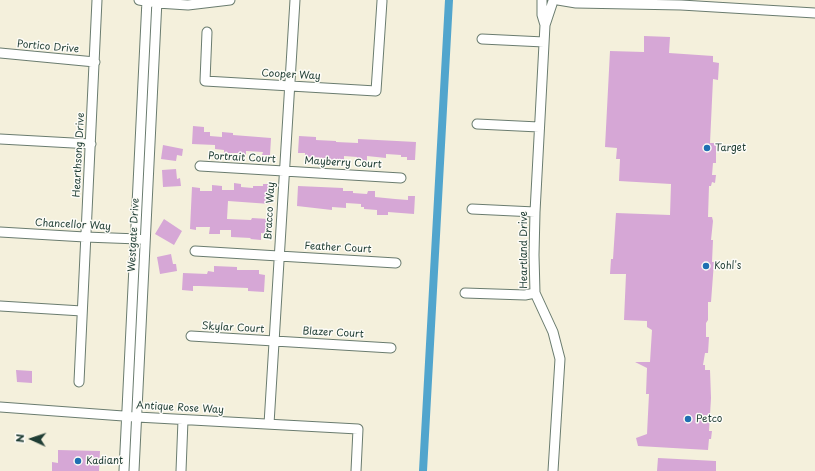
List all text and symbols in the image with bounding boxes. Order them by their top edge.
street label: Portico Drive [16,38,80,56]
street label: Cooper Way [261,67,321,83]
street label: Hearthsong Drive [71,112,87,198]
place label: Target [715,142,746,154]
marker: Target [702,143,712,153]
street label: Portrait Court [208,150,276,166]
street label: Mayberry Court [304,155,382,171]
street label: Bracco Way [262,182,278,240]
street label: Westgate Drive [126,198,142,272]
street label: Heartland Drive [518,211,530,289]
street label: Chancellor Way [35,217,111,233]
street label: Feather Court [304,240,372,256]
place label: Kohl's [714,260,741,272]
marker: Kohl's [701,261,711,271]
street label: Skylar Court [201,320,265,336]
street label: Blazer Court [302,325,364,341]
street label: Antique Rose Way [136,400,224,416]
place label: Petco [696,413,722,425]
marker: Petco [683,414,693,424]
north arrow [12,419,52,459]
text: N [11,434,28,443]
place label: Kadiant [86,455,123,467]
marker: Kadiant [73,456,83,466]

